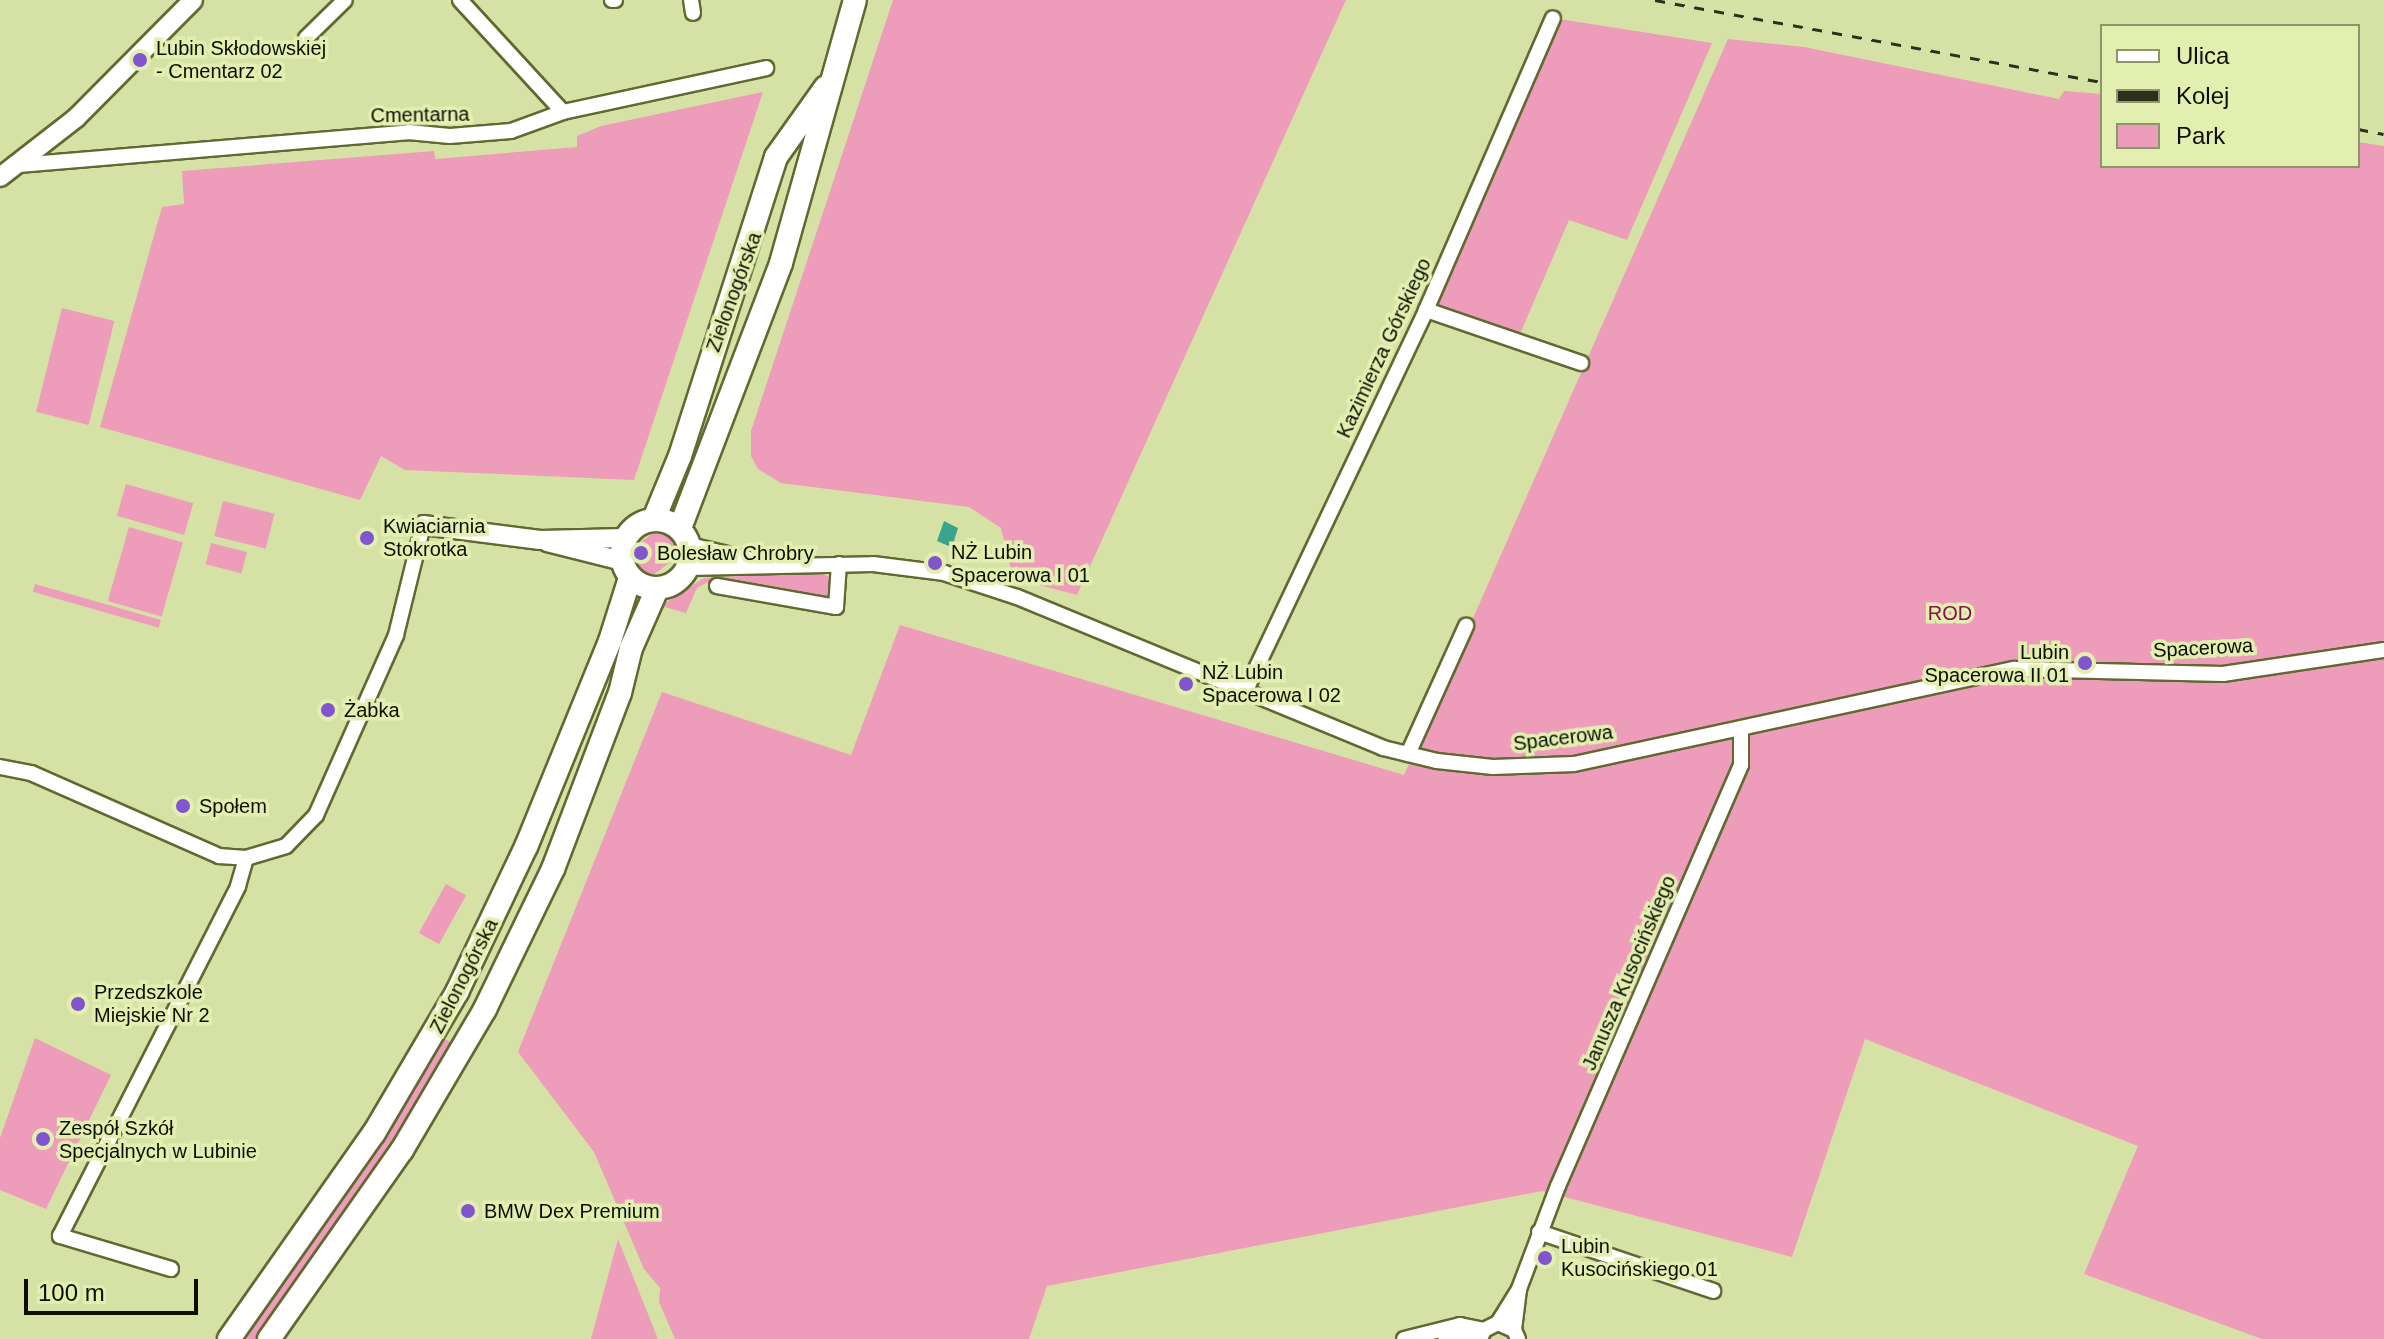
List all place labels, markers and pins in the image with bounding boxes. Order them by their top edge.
place label: Lubin Skłodowskiej - Cmentarz 02 [156,36,326,83]
marker: Lubin Skłodowskiej - Cmentarz 02 [131,51,149,69]
place label: Kwiaciarnia Stokrotka [383,514,485,561]
marker: Kwiaciarnia Stokrotka [358,529,376,547]
place label: NŻ Lubin Spacerowa I 01 [951,540,1090,587]
place label: Bolesław Chrobry [657,541,814,565]
marker: Bolesław Chrobry [632,544,650,562]
marker: NŻ Lubin Spacerowa I 01 [926,554,944,572]
place label: Lubin Spacerowa II 01 [1924,640,2069,687]
marker: Lubin Spacerowa II 01 [2076,654,2094,672]
place label: NŻ Lubin Spacerowa I 02 [1202,660,1341,707]
marker: NŻ Lubin Spacerowa I 02 [1177,675,1195,693]
place label: Żabka [344,698,400,722]
marker: Żabka [319,701,337,719]
place label: Społem [199,794,267,818]
marker: Społem [174,797,192,815]
place label: Przedszkole Miejskie Nr 2 [94,980,210,1027]
marker: Przedszkole Miejskie Nr 2 [69,995,87,1013]
place label: Zespół Szkół Specjalnych w Lubinie [59,1116,257,1163]
marker: Zespół Szkół Specjalnych w Lubinie [34,1130,52,1148]
place label: BMW Dex Premium [484,1199,660,1223]
marker: BMW Dex Premium [459,1202,477,1220]
place label: Lubin Kusocińskiego 01 [1561,1234,1718,1281]
marker: Lubin Kusocińskiego 01 [1536,1249,1554,1267]

